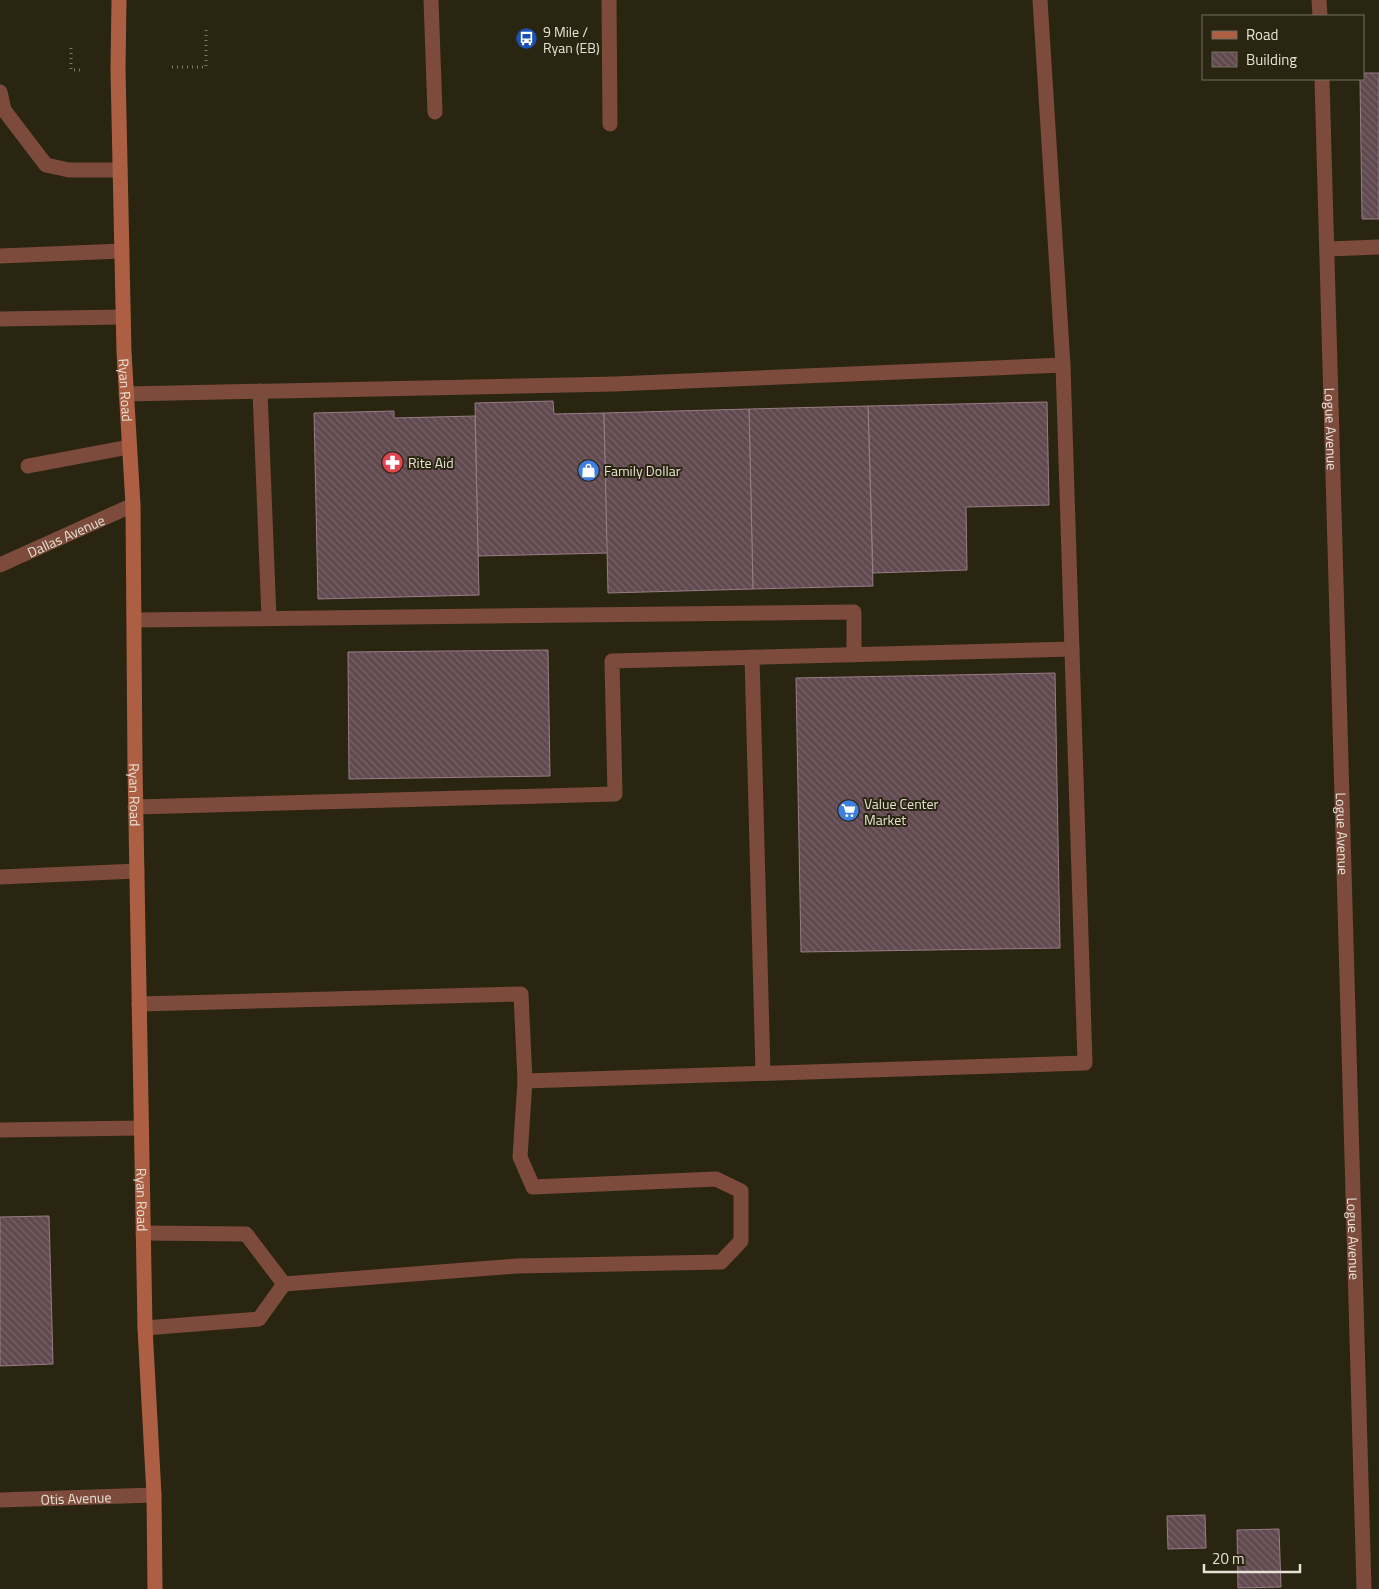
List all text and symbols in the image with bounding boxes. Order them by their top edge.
legend [1202,15,1364,80]
place label: 9 Mile / Ryan (EB) [543,21,600,58]
text: Road [1246,23,1278,46]
bus stop icon: 9 Mile / Ryan (EB) [515,27,539,51]
text: Building [1246,48,1297,71]
street label: Ryan Road [114,358,139,422]
street label: Logue Avenue [1320,387,1343,470]
pharmacy icon: Rite Aid [380,450,404,474]
place label: Rite Aid [408,452,454,473]
shop icon: Family Dollar [576,458,600,482]
place label: Family Dollar [604,460,681,481]
street label: Dallas Avenue [23,509,108,562]
street label: Ryan Road [124,763,147,826]
street label: Logue Avenue [1331,792,1355,875]
place label: Value Center Market [864,793,939,830]
supermarket icon: Value Center Market [836,799,860,823]
street label: Ryan Road [132,1168,154,1231]
street label: Logue Avenue [1343,1197,1366,1280]
street label: Otis Avenue [40,1486,112,1509]
scale bar [1204,1542,1300,1574]
text: 20 m [1212,1547,1245,1570]

